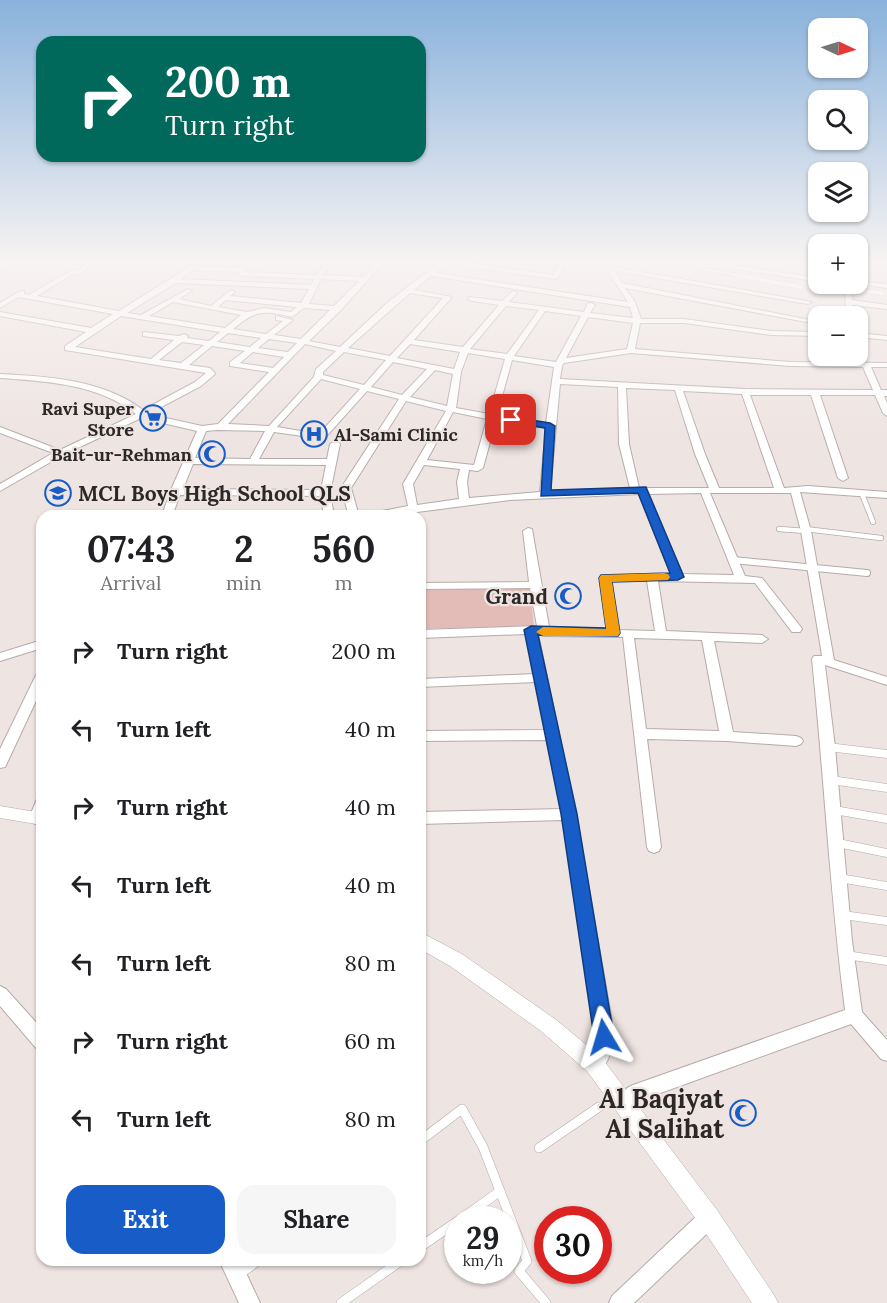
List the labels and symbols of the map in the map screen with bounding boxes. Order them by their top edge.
north arrow [808,18,868,78]
pin [485,394,536,445]
place label: Ravi Super Store [41,397,134,441]
supermarket icon: Ravi Super Store [138,403,168,433]
hospital icon: Al-Sami Clinic [299,419,329,449]
place label: Al-Sami Clinic [334,423,458,446]
mosque icon: Bait-ur-Rehman [197,439,227,469]
place label: Bait-ur-Rehman [51,443,193,466]
school or university icon: MCL Boys High School QLS [43,478,73,508]
place label: MCL Boys High School QLS [78,480,351,507]
mosque icon: Grand [553,581,583,611]
place label: Grand [485,583,548,610]
position arrow [572,1005,636,1069]
place label: Al Baqiyat Al Salihat [599,1082,725,1145]
mosque icon: Al Baqiyat Al Salihat [728,1098,758,1128]
speed limit sign: 30 [534,1206,612,1284]

